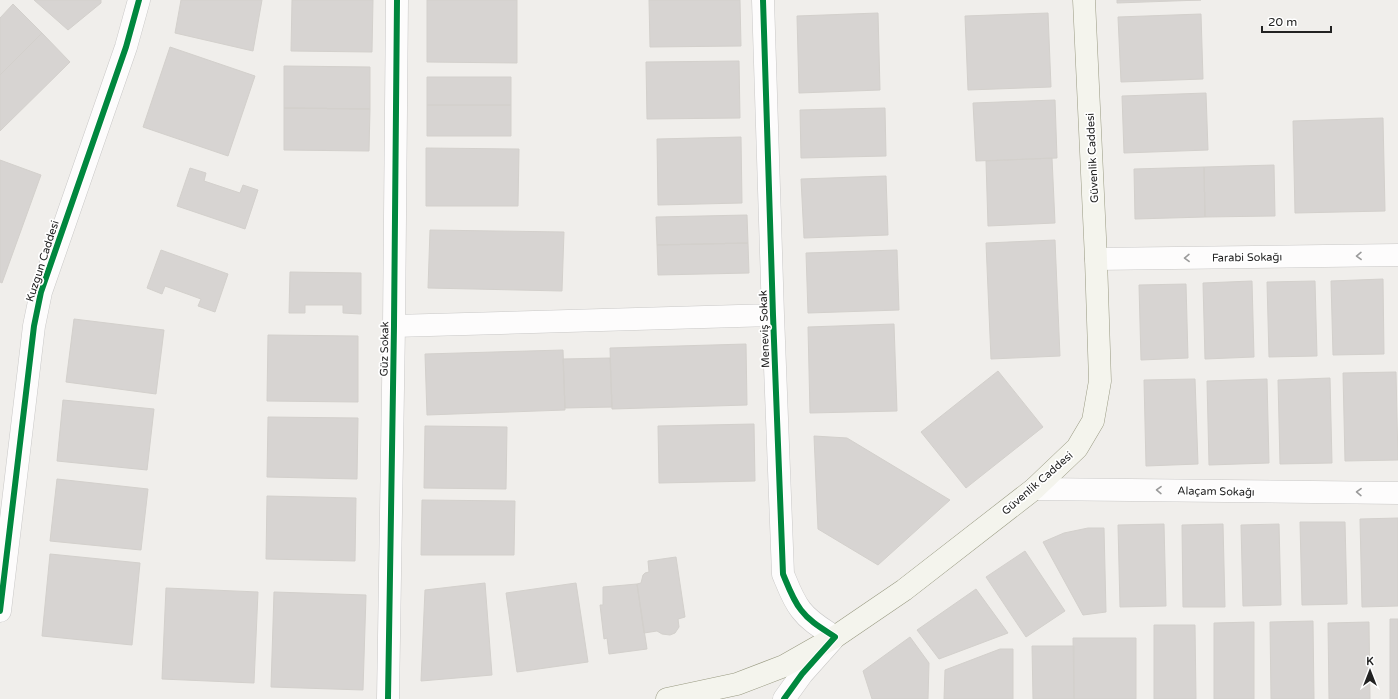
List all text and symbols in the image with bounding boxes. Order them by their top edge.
scale bar [1262,8,1331,34]
text: 20 m [1268,15,1297,29]
street label: Güvenlik Caddesi [1084,113,1101,203]
street label: Kuzgun Caddesi [23,219,62,303]
street label: Farabi Sokağı [1212,250,1282,265]
one-way arrow [1356,251,1362,260]
one-way arrow [1184,254,1190,262]
street label: Meneviş Sokak [757,290,772,368]
street label: Güz Sokak [378,321,391,377]
street label: Güvenlik Caddesi [999,449,1076,518]
street label: Alaçam Sokağı [1177,484,1255,499]
one-way arrow [1156,486,1162,494]
one-way arrow [1356,488,1362,496]
north arrow [1350,651,1390,691]
text: K [1366,655,1374,668]

